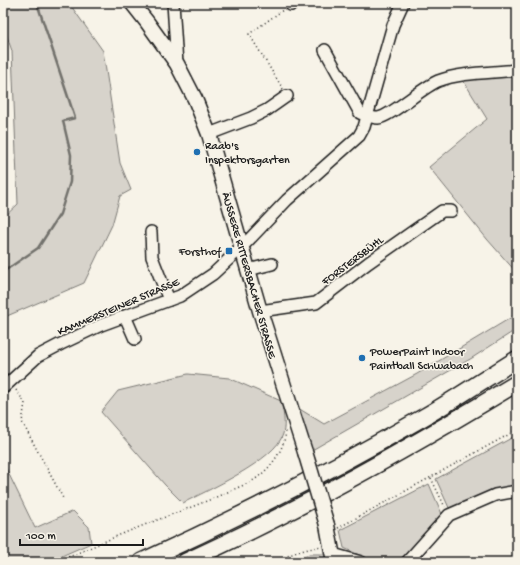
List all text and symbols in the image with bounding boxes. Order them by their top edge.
place label: Raab's Inspektorsgarten [205,140,290,168]
marker: Raab's Inspektorsgarten [192,147,202,157]
street label: ÄUSSERE RITTERSBACHER STRASSE [218,191,279,361]
street label: FORSTERSBÜHL [319,234,387,290]
place label: Forsthof [178,246,222,260]
marker: Forsthof [224,246,234,256]
street label: KAMMERSTEINER STRASSE [56,276,182,340]
place label: PowerPaint Indoor Paintball Schwabach [369,346,474,374]
marker: PowerPaint Indoor Paintball Schwabach [357,353,367,363]
scale bar [20,521,143,547]
text: 100 m [25,530,56,544]

